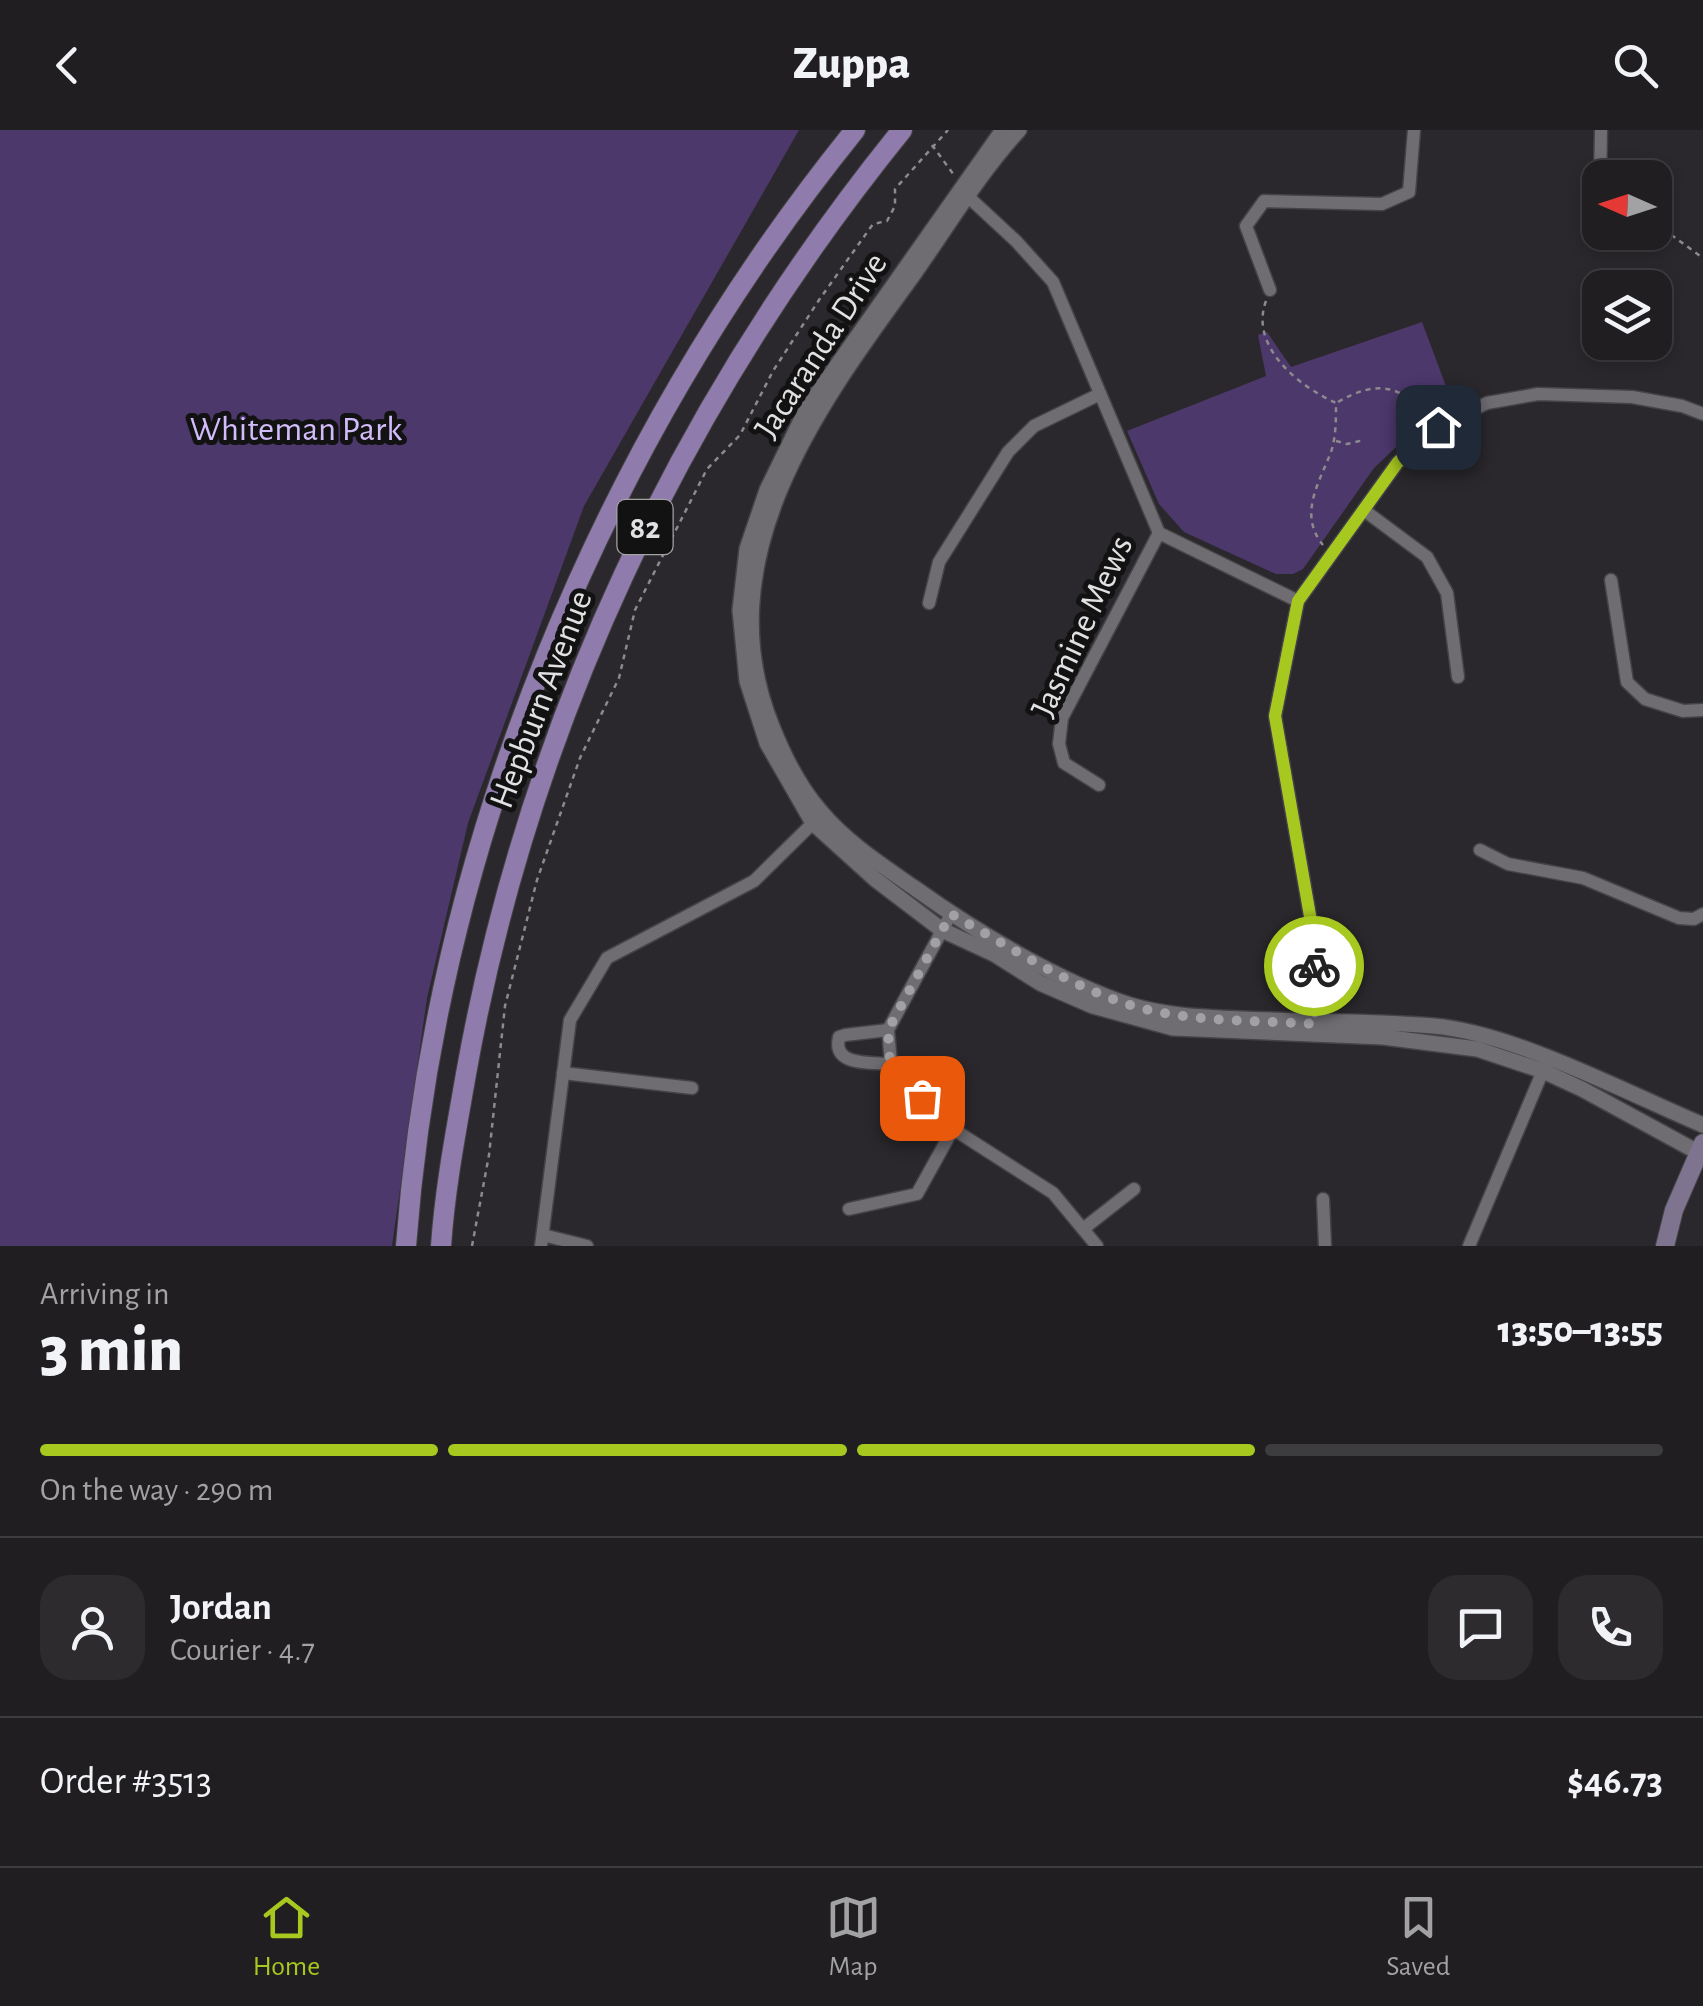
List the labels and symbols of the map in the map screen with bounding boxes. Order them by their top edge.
north arrow [1582,160,1672,250]
street label: Jacaranda Drive [749,247,894,445]
pin [1396,385,1481,470]
park label: Whiteman Park [190,412,402,447]
road number: 82 [618,500,672,554]
street label: Jasmine Mews [1025,531,1139,723]
street label: Hepburn Avenue [484,586,599,813]
courier [1264,916,1364,1016]
pin [880,1056,965,1141]

